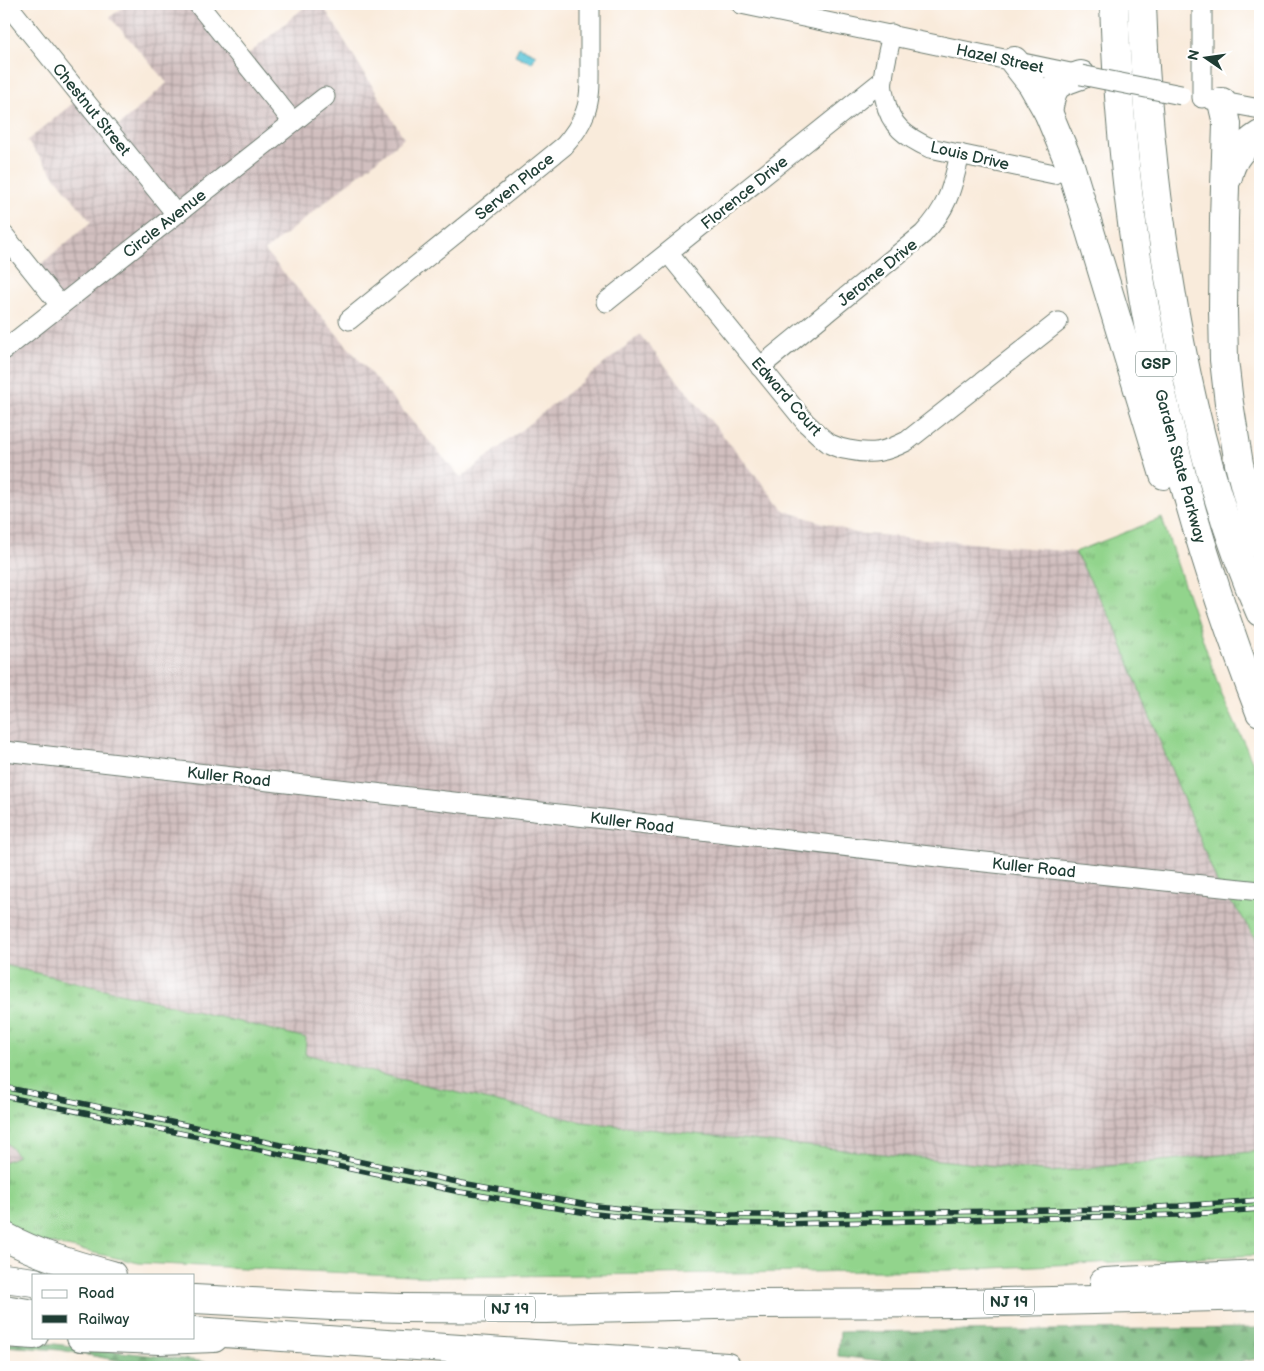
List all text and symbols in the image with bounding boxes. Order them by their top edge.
north arrow [1182,32,1232,82]
street label: Hazel Street [954,41,1045,78]
text: N [1184,48,1203,62]
street label: Chestnut Street [48,60,134,160]
street label: Louis Drive [928,138,1011,175]
street label: Serven Place [472,149,559,225]
street label: Florence Drive [698,152,793,234]
street label: Circle Avenue [120,186,211,262]
street label: Jerome Drive [834,235,922,311]
road number: GSP [1136,352,1176,376]
street label: Edward Court [747,354,825,440]
street label: Garden State Parkway [1150,387,1209,546]
street label: Kuller Road [186,764,272,791]
street label: Kuller Road [589,809,675,838]
street label: Kuller Road [991,855,1077,882]
legend [32,1274,195,1338]
text: Road [78,1284,114,1303]
road number: NJ 19 [984,1290,1034,1314]
road number: NJ 19 [485,1296,535,1322]
text: Railway [78,1310,129,1329]

